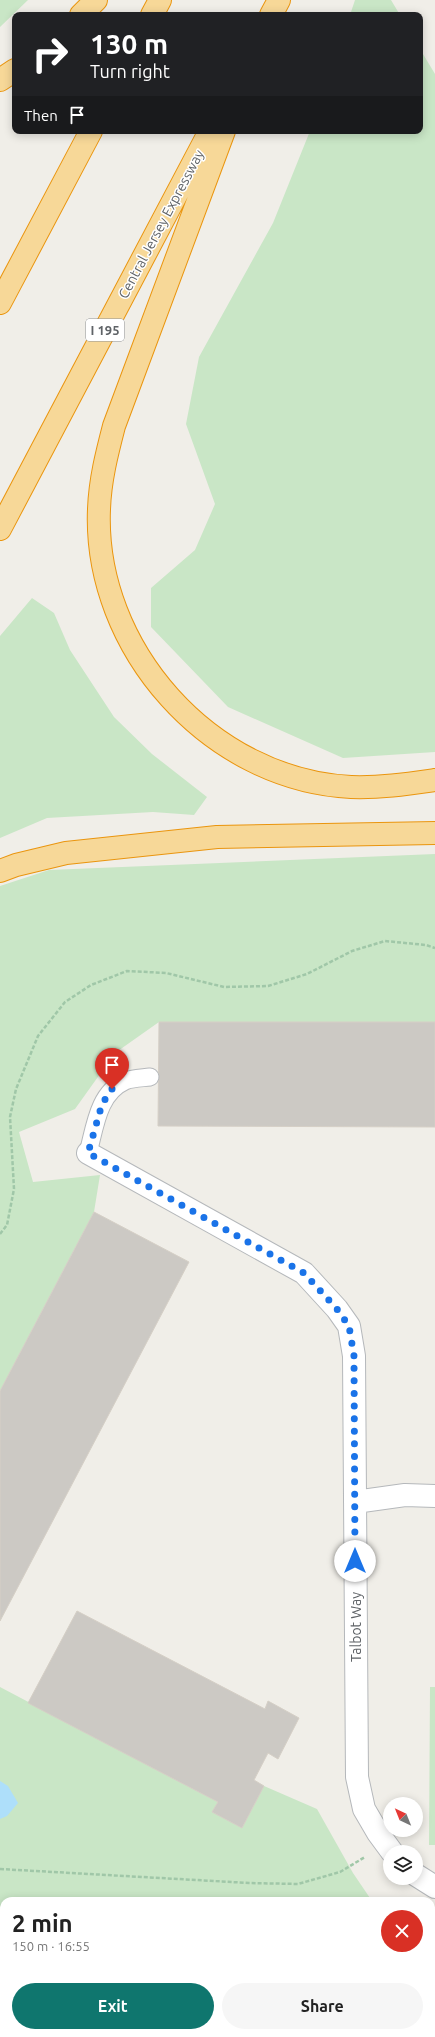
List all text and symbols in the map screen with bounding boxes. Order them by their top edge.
icon: right [24,28,76,80]
text: 130 m [90,28,168,59]
text: Turn right [90,61,170,81]
icon: arrive [66,104,88,126]
text: Then [24,107,58,124]
street label: Central Jersey Expressway [115,147,207,301]
road number: I 195 [86,319,124,341]
pin [95,1048,129,1089]
icon: arrive [101,1054,123,1076]
position arrow [334,1540,376,1582]
street label: Talbot Way [348,1592,364,1662]
north arrow [383,1797,423,1837]
map controls [383,1797,423,1885]
button: layers [383,1845,423,1885]
text: 2 min [12,1910,73,1937]
button: close [381,1910,423,1952]
text: 150 m · 16:55 [12,1939,90,1953]
button: Exit [12,1983,214,2029]
button: Share [222,1983,423,2029]

